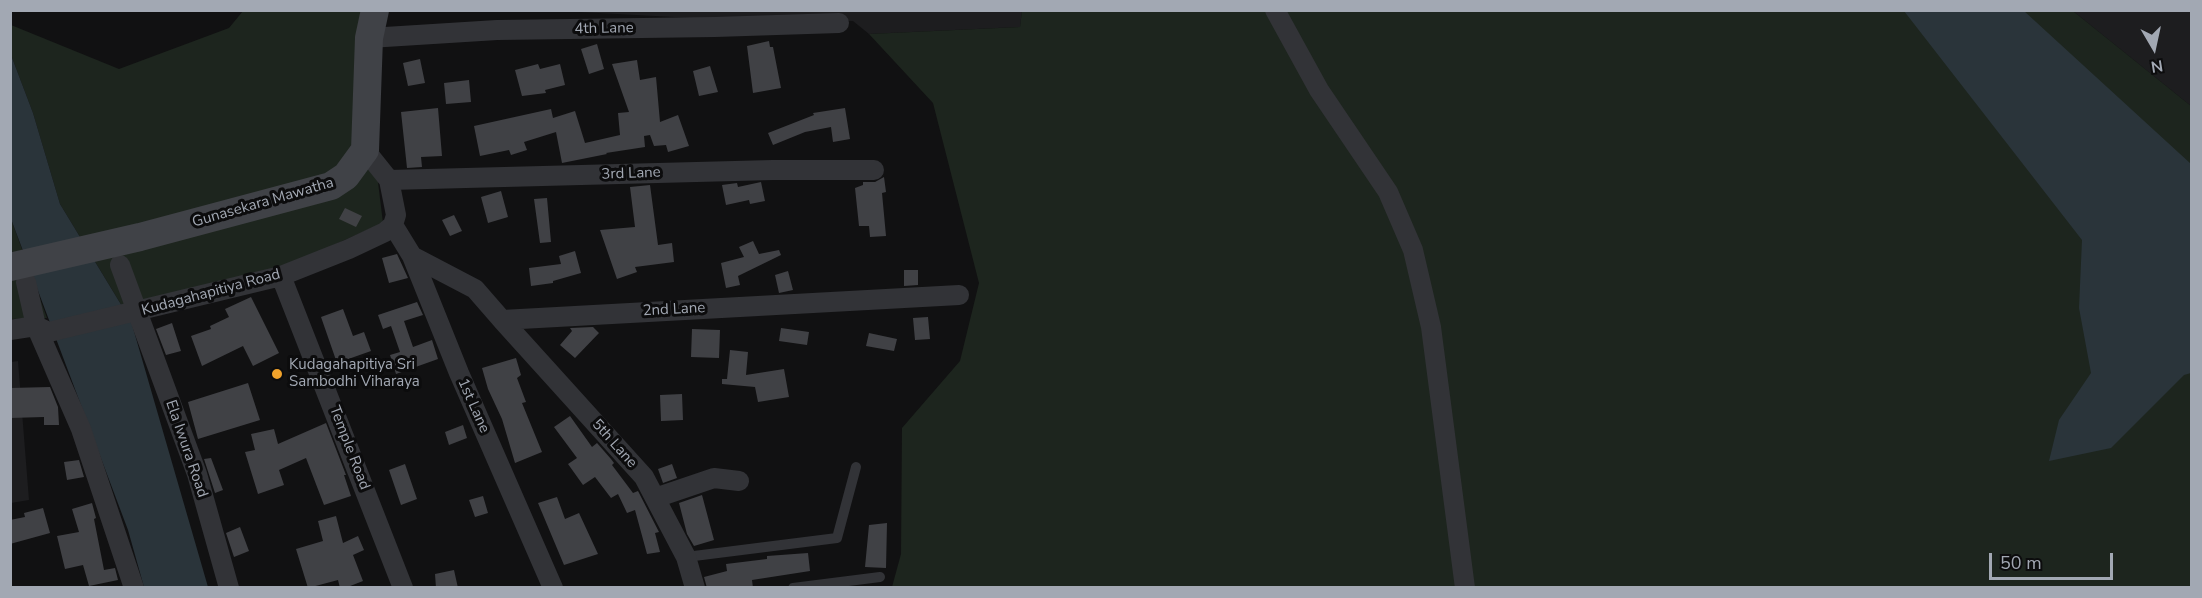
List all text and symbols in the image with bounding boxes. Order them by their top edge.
north arrow [2124,18,2184,78]
street label: 4th Lane [574,19,634,39]
text: N [2149,54,2164,78]
street label: 3rd Lane [601,164,661,184]
street label: Gunasekara Mawatha [190,174,336,232]
street label: Kudagahapitiya Road [140,266,282,320]
street label: 2nd Lane [642,299,706,321]
place label: Kudagahapitiya Sri Sambodhi Viharaya [289,356,420,391]
marker: Kudagahapitiya Sri Sambodhi Viharaya [270,367,284,381]
street label: 1st Lane [453,376,493,436]
street label: Ela Iwura Road [161,398,211,500]
street label: Temple Road [325,403,373,493]
street label: 5th Lane [587,416,641,472]
scale bar [1992,541,2116,579]
text: 50 m [2000,551,2042,575]

